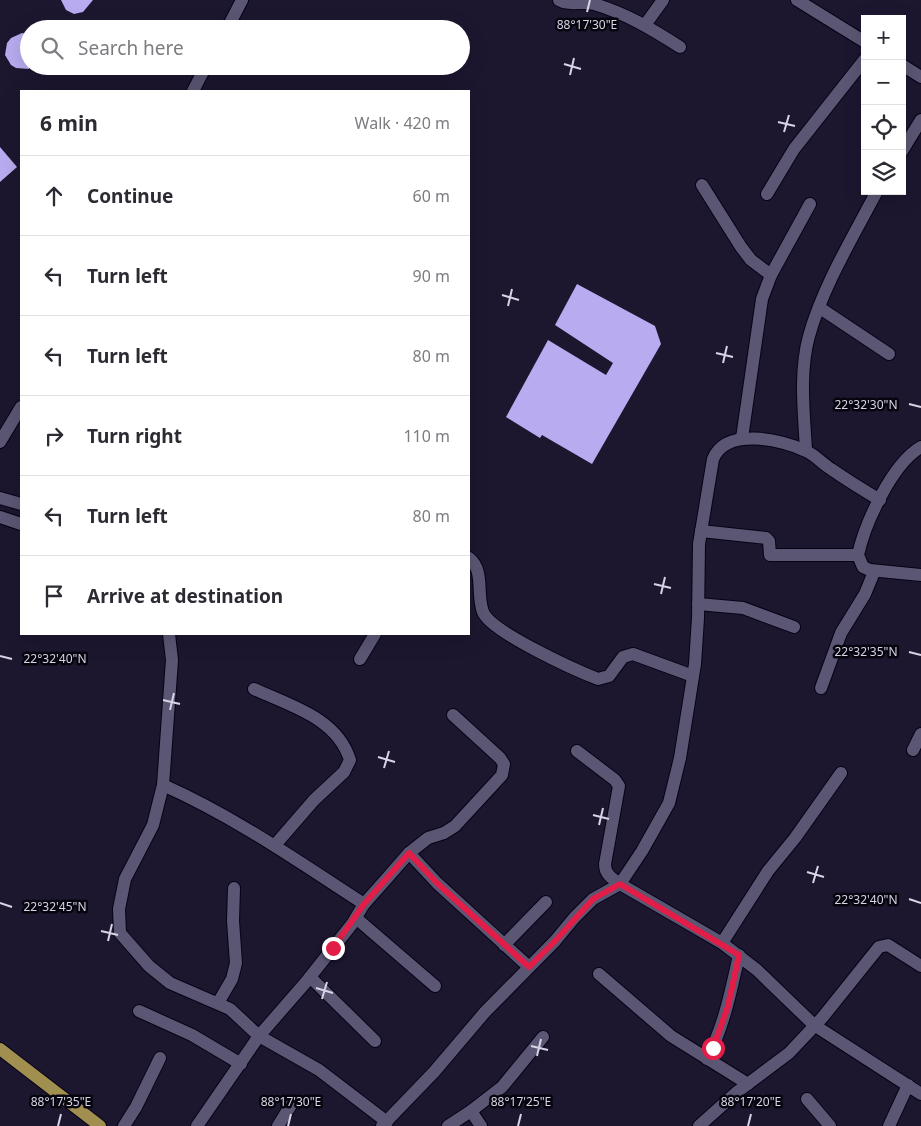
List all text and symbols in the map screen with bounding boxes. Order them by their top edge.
map controls [861,15,906,195]
button: + [861,15,906,60]
text: 88°17'30"E [557,16,617,33]
search box [20,20,470,75]
icon: search [38,34,66,62]
text: Search here [78,35,184,61]
button: − [861,60,906,105]
button: locate [861,105,906,150]
text: 6 min [40,109,98,137]
text: Walk · 420 m [355,112,450,134]
button: layers [861,150,906,195]
icon: ahead [40,182,68,210]
text: Continue [87,183,173,209]
text: 60 m [413,185,450,207]
icon: left [40,262,68,290]
text: Turn left [87,263,168,289]
text: 90 m [413,265,450,287]
icon: left [40,342,68,370]
text: Turn left [87,343,168,369]
text: 80 m [413,345,450,367]
text: 22°32'30"N [834,396,898,413]
icon: right [40,422,68,450]
text: Turn right [87,423,182,449]
text: 110 m [403,425,450,447]
icon: left [40,502,68,530]
text: Turn left [87,503,168,529]
text: 80 m [413,505,450,527]
icon: arrive [40,582,68,610]
text: Arrive at destination [87,583,283,609]
text: 22°32'35"N [834,643,898,660]
text: 22°32'40"N [23,650,87,667]
text: 22°32'40"N [834,891,898,908]
text: 22°32'45"N [23,898,87,915]
route end [322,937,345,960]
route start [702,1037,725,1060]
text: 88°17'35"E [31,1093,91,1110]
text: 88°17'30"E [261,1093,321,1110]
text: 88°17'25"E [491,1093,551,1110]
text: 88°17'20"E [721,1093,781,1110]

